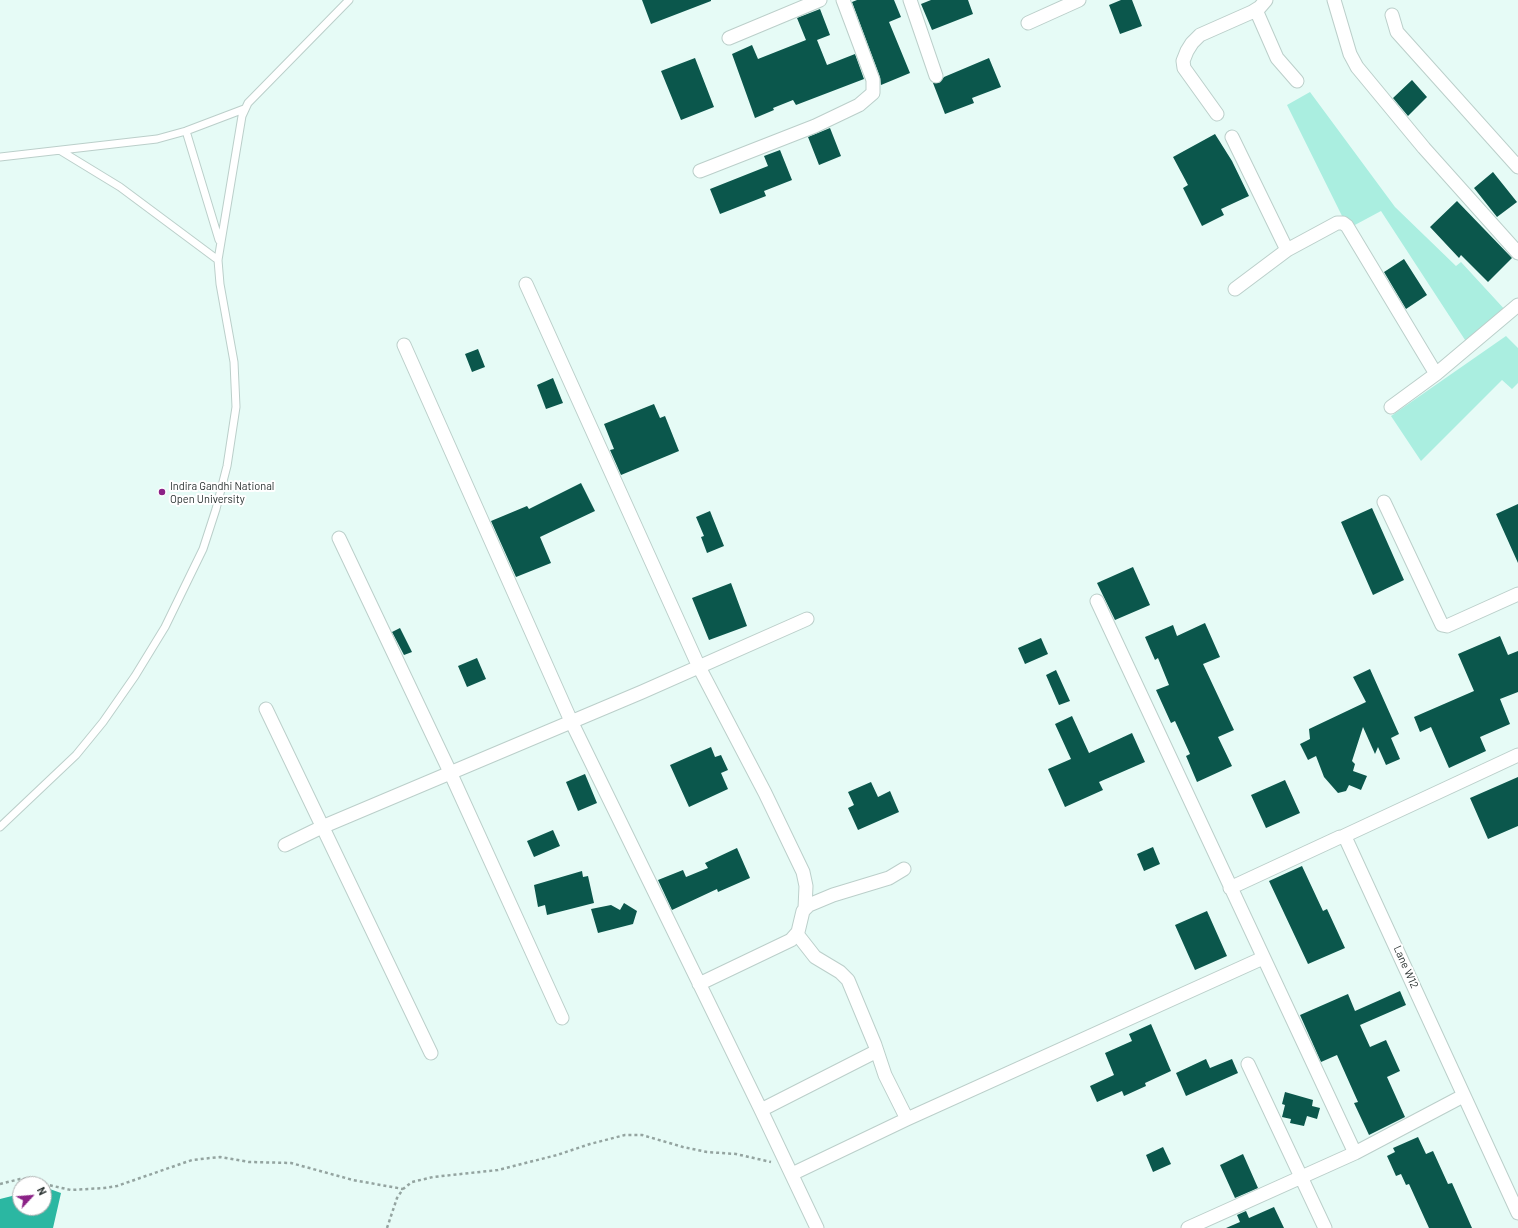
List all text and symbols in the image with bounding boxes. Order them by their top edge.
place label: Indira Gandhi National Open University [170,479,274,505]
marker: Indira Gandhi National Open University [157,487,167,497]
street label: Lane W12 [1391,944,1421,990]
north arrow [12,1176,52,1216]
text: N [35,1185,50,1197]

